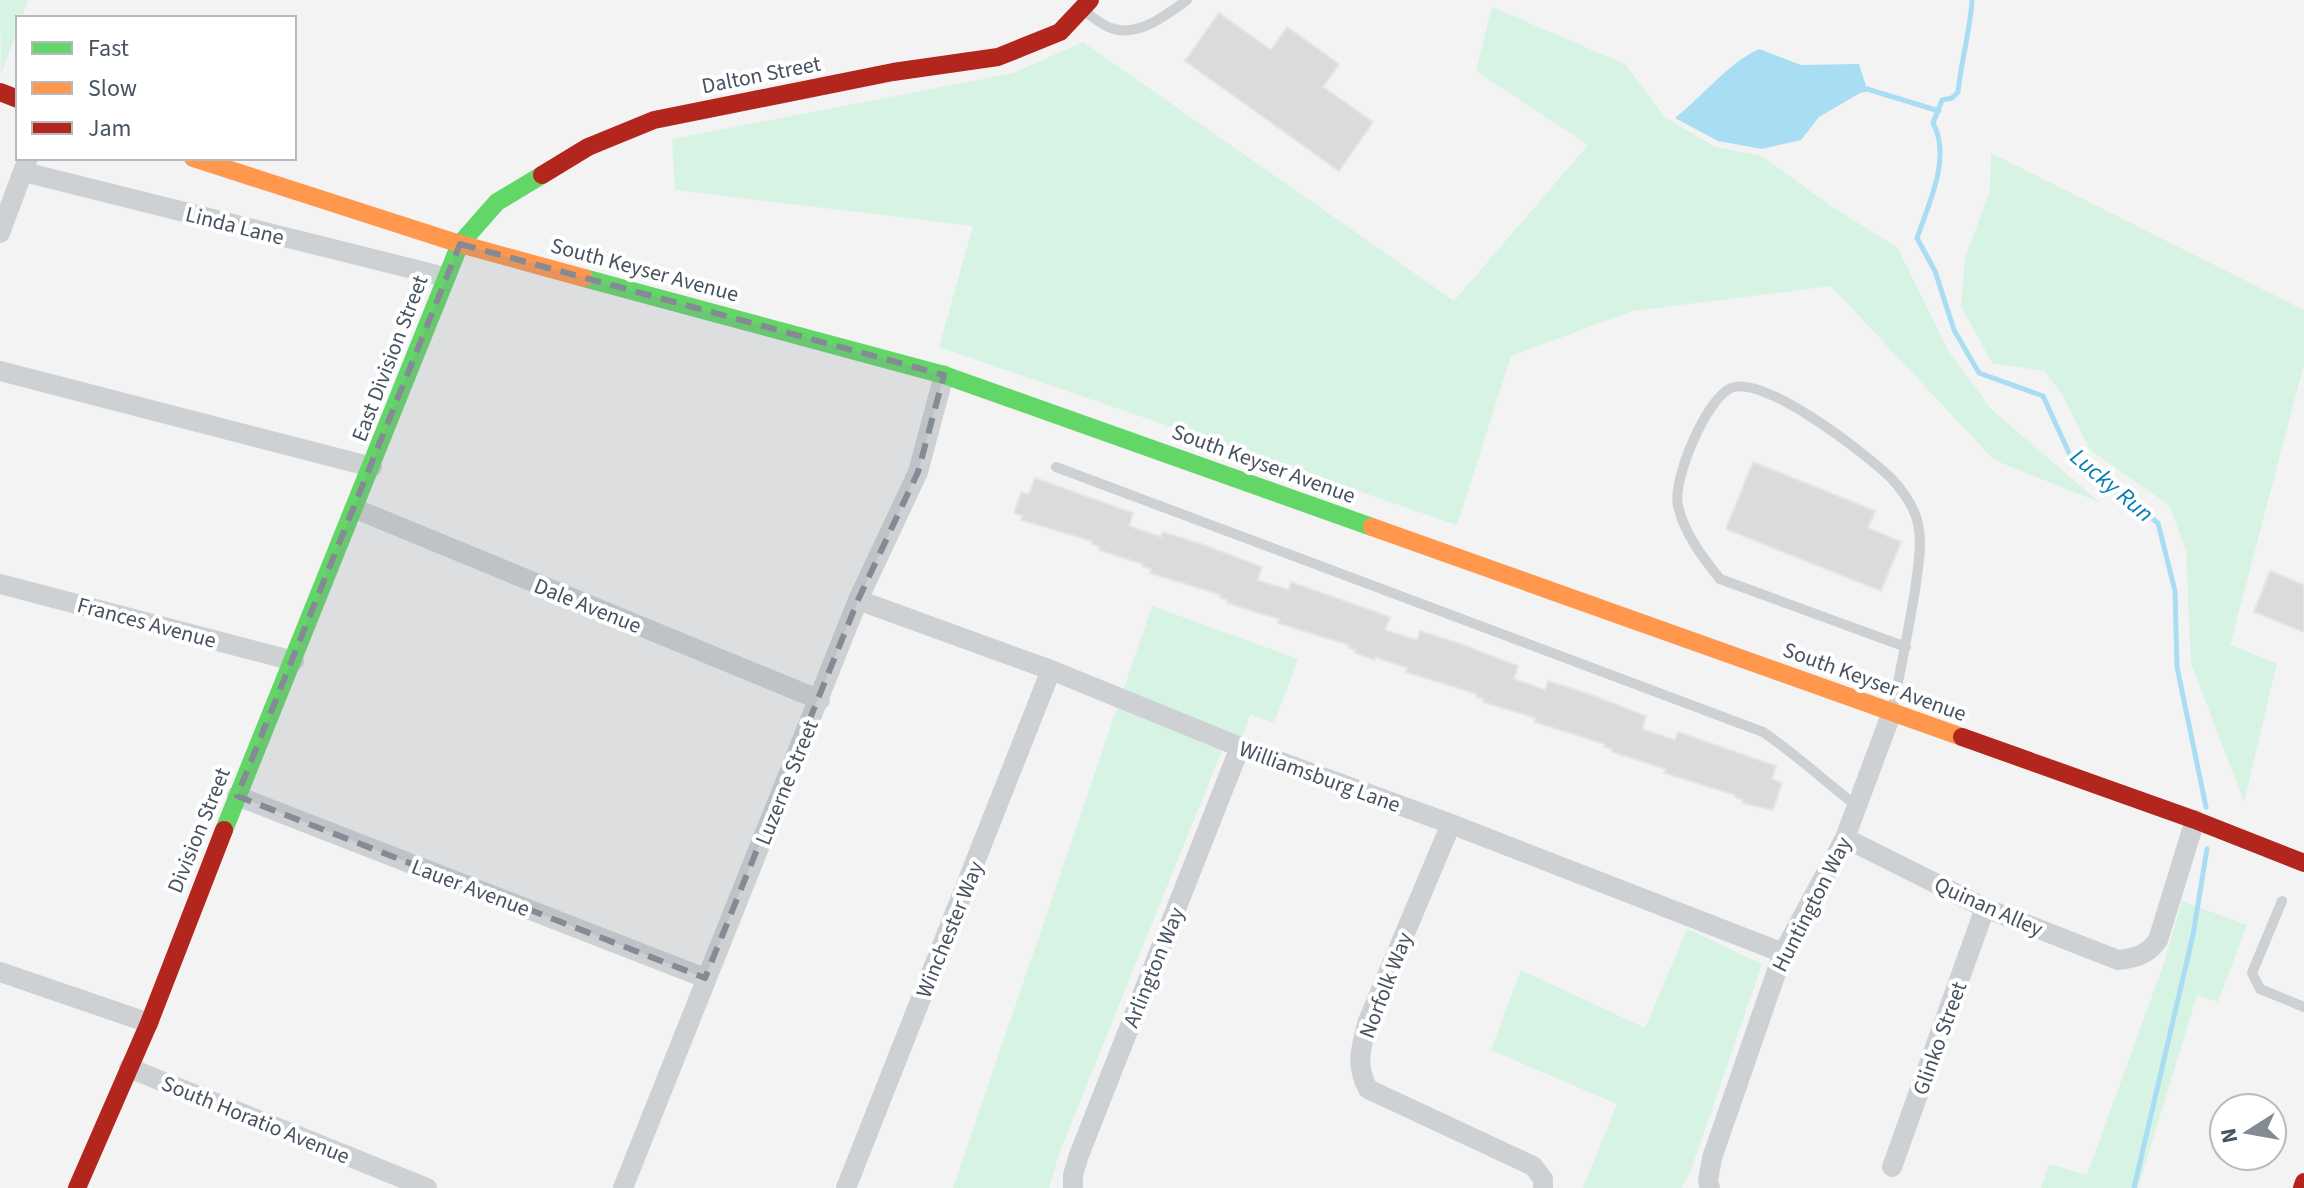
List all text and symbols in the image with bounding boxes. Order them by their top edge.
legend [16,16,296,160]
text: Fast [88,31,129,66]
street label: Dalton Street [699,48,824,102]
text: Slow [88,71,137,106]
text: Jam [88,111,132,146]
street label: Linda Lane [182,198,288,254]
street label: South Keyser Avenue [547,229,742,310]
street label: East Division Street [343,270,437,446]
street label: South Keyser Avenue [1167,416,1360,512]
water label: Lucky Run [2062,440,2161,531]
street label: Dale Avenue [529,570,646,642]
street label: Frances Avenue [74,589,220,657]
street label: South Keyser Avenue [1778,634,1971,730]
street label: Luzerne Street [747,714,827,850]
street label: Williamsburg Lane [1234,733,1405,821]
street label: Division Street [159,762,239,898]
street label: Huntington Way [1764,831,1860,978]
street label: Lauer Avenue [407,851,535,925]
street label: Winchester Way [908,856,992,1003]
street label: Quinan Alley [1929,869,2049,945]
street label: Arlington Way [1115,902,1193,1032]
street label: Norfolk Way [1351,927,1421,1043]
street label: Glinko Street [1905,977,1975,1100]
street label: South Horatio Avenue [157,1068,355,1172]
north arrow [2208,1092,2288,1172]
text: N [2212,1125,2246,1146]

